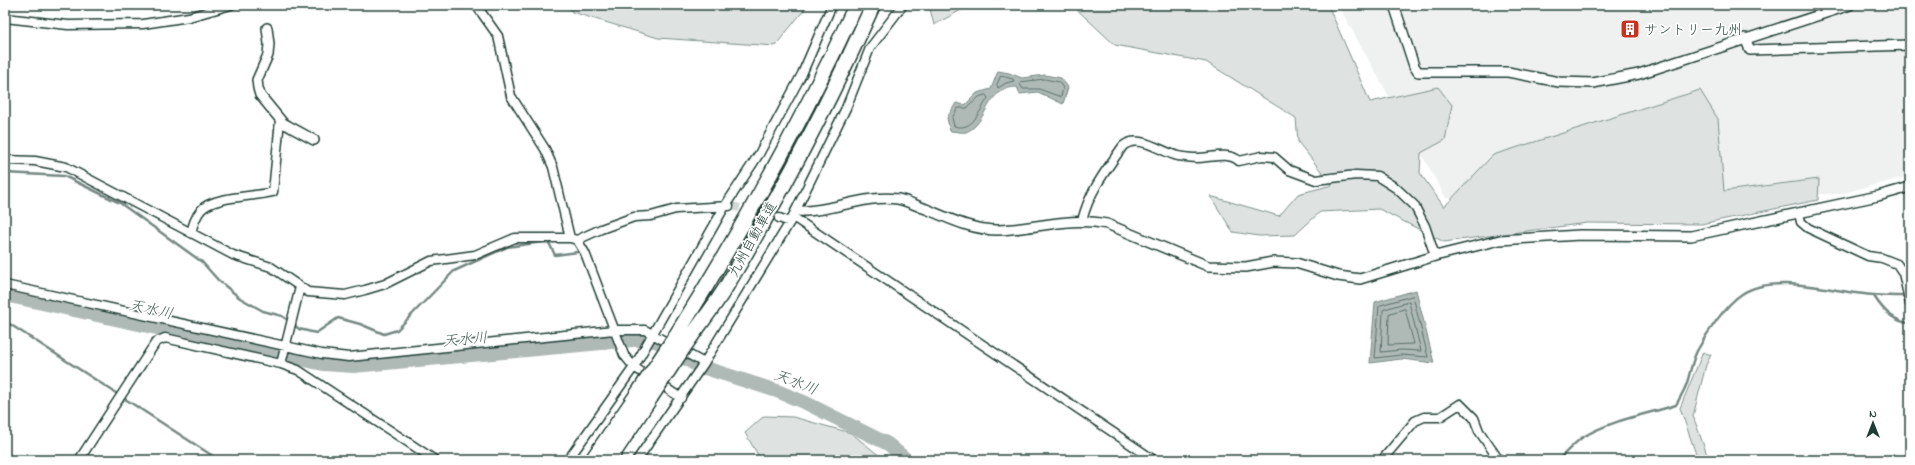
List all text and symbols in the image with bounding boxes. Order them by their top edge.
building icon: サントリー九州 [1619,18,1641,40]
place label: サントリー九州 [1644,20,1742,41]
street label: 九州自動車道 [724,198,783,282]
water label: 天水川 [126,295,175,325]
water label: 天水川 [442,327,488,353]
water label: 天水川 [771,365,821,401]
north arrow [1853,403,1893,443]
text: N [1869,406,1877,422]

